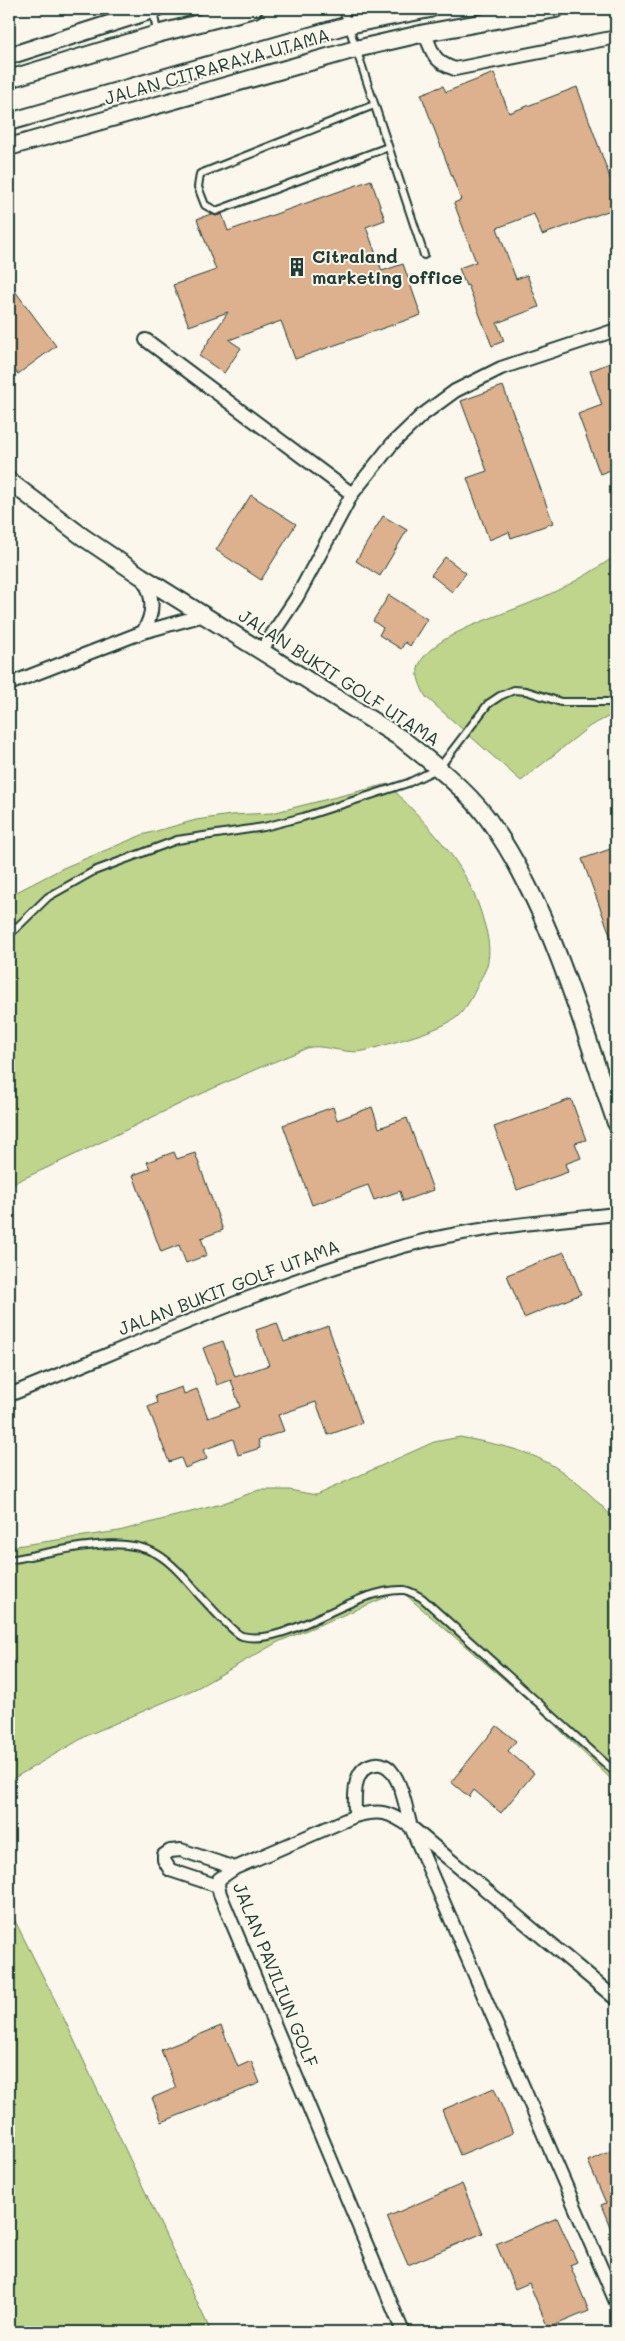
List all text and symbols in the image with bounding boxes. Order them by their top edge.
street label: JALAN CITRARAYA UTAMA [101,22,332,110]
place label: Citraland marketing office [312,244,463,289]
building icon: Citraland marketing office [286,256,308,278]
street label: JALAN BUKIT GOLF UTAMA [234,603,445,751]
street label: JALAN BUKIT GOLF UTAMA [115,1234,343,1340]
street label: JALAN PAVILIUN GOLF [228,1879,324,2071]

